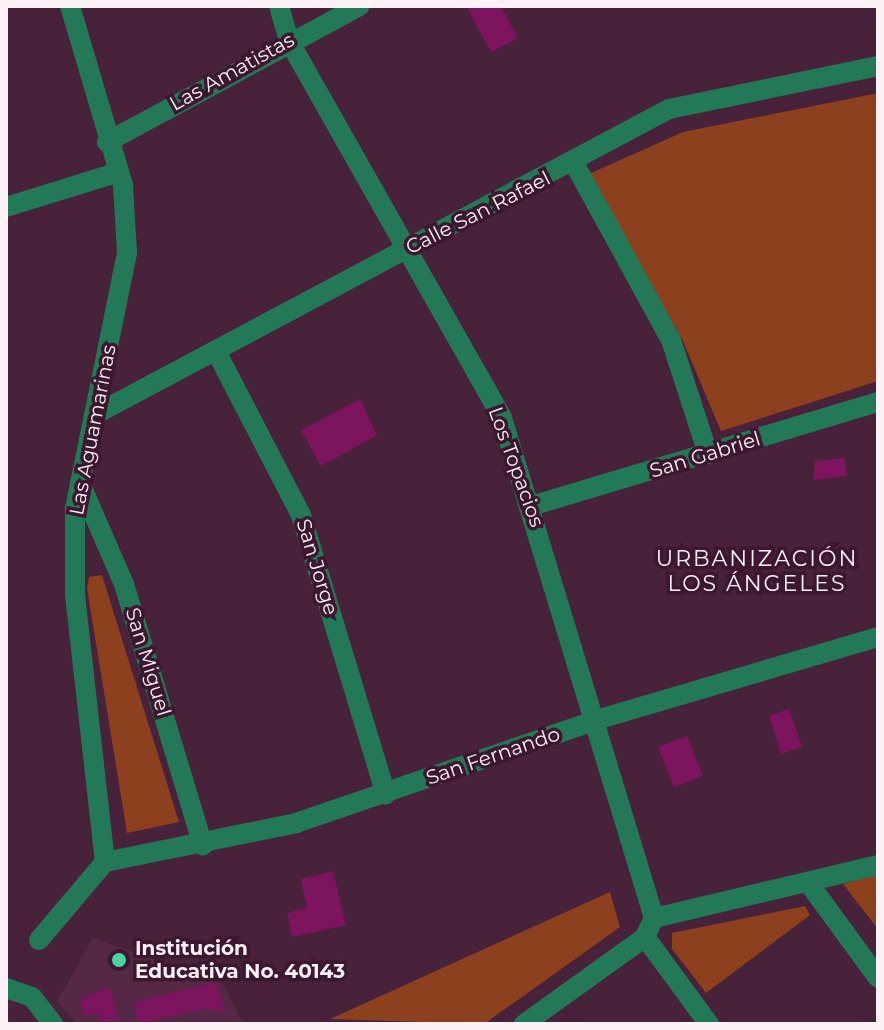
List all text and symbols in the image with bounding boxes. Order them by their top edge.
street label: Las Amatistas [166,28,298,116]
street label: Calle San Rafael [402,166,554,260]
street label: Las Aguamarinas [65,343,121,517]
street label: Los Topacios [483,404,549,530]
street label: San Gabriel [647,427,763,483]
street label: San Jorge [291,516,343,618]
district label: URBANIZACIÓN LOS ÁNGELES [656,545,858,596]
street label: San Miguel [120,605,176,719]
street label: San Fernando [423,722,563,790]
place label: Institución Educativa No. 40143 [135,936,345,983]
marker: Institución Educativa No. 40143 [110,951,128,969]

